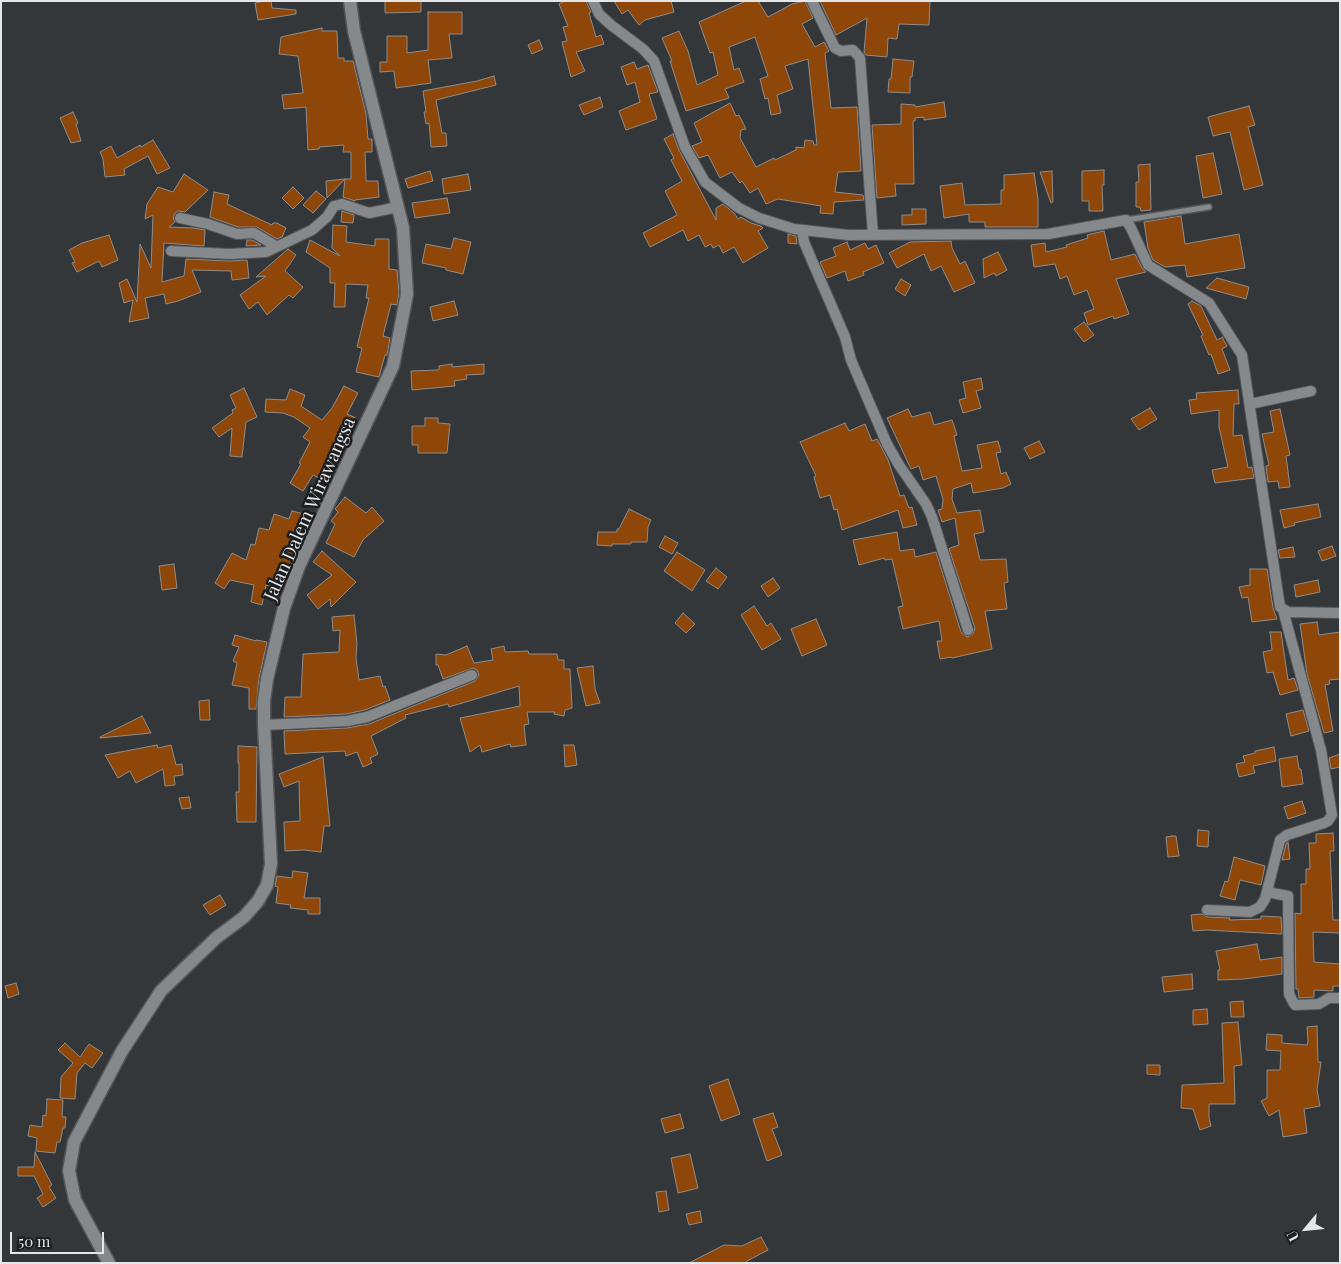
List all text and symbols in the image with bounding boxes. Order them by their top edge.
street label: Jalan Dalem Wirawangsa [260,414,360,604]
north arrow [1281,1204,1331,1254]
scale bar [12,1222,106,1254]
text: U [1282,1228,1303,1245]
text: 50 m [18,1231,50,1251]

